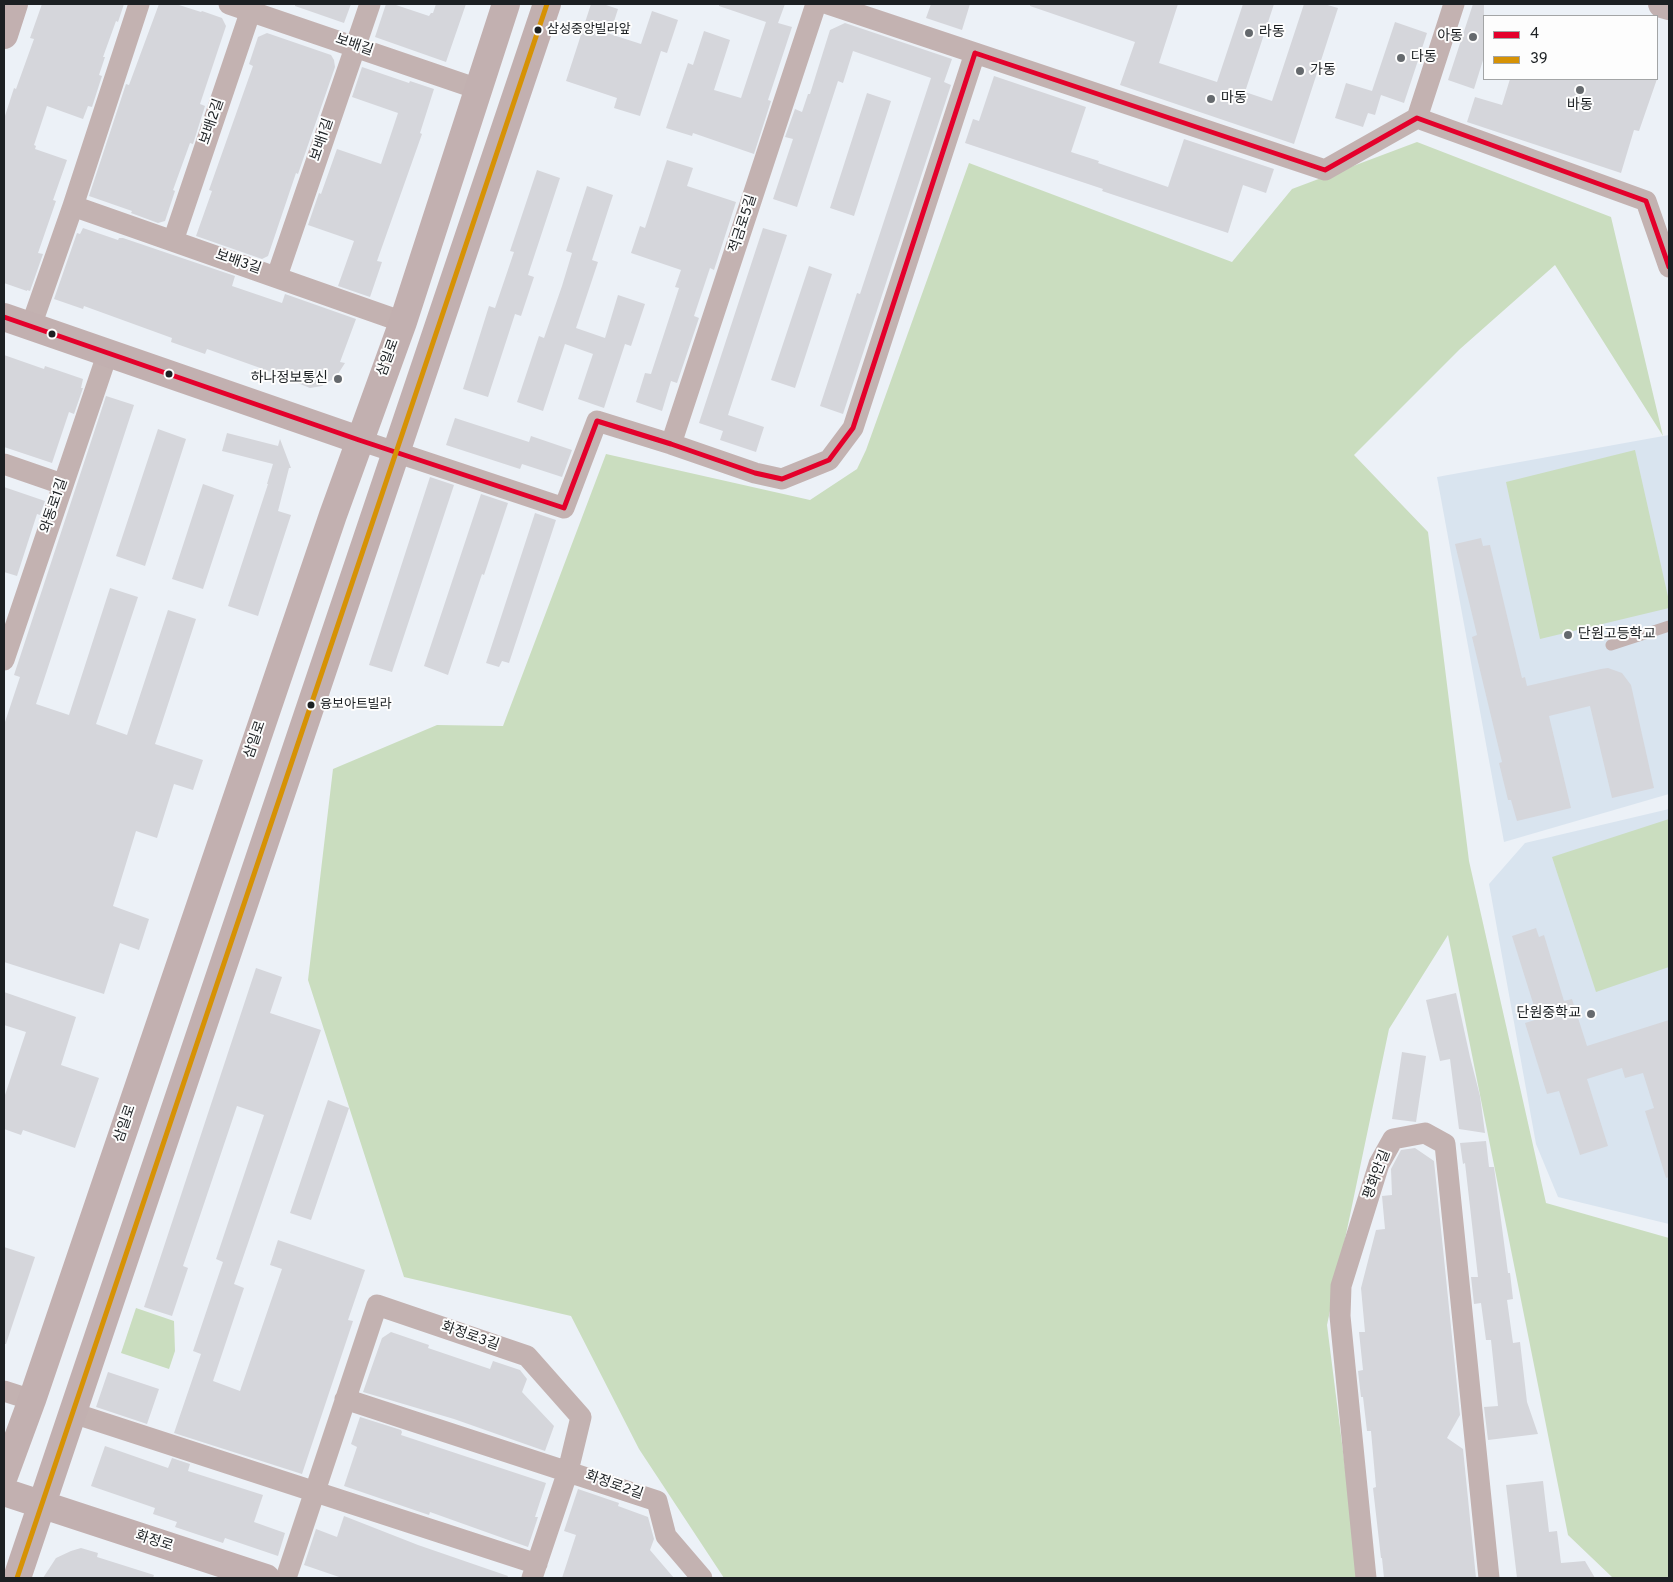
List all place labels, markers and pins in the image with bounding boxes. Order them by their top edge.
place label: 삼성중앙빌라앞 [547,22,631,38]
marker: 삼성중앙빌라앞 [533,25,543,35]
place label: 라동 [1259,25,1285,41]
marker: 라동 [1243,27,1255,39]
place label: 아동 [1437,29,1463,45]
marker: 아동 [1467,31,1479,43]
place label: 다동 [1411,50,1437,66]
marker: 다동 [1395,52,1407,64]
place label: 가동 [1310,63,1336,79]
marker: 가동 [1294,65,1306,77]
marker: 바동 [1574,84,1586,96]
place label: 마동 [1221,91,1247,107]
marker: 마동 [1205,93,1217,105]
place label: 바동 [1567,98,1593,114]
unlabelled marker [47,329,57,339]
unlabelled marker [164,369,174,379]
place label: 하나정보통신 [251,371,328,387]
marker: 하나정보통신 [332,373,344,385]
place label: 단원고등학교 [1578,627,1655,643]
marker: 단원고등학교 [1562,629,1574,641]
place label: 융보아트빌라 [320,697,392,713]
marker: 융보아트빌라 [306,700,316,710]
place label: 단원중학교 [1517,1006,1581,1022]
marker: 단원중학교 [1585,1008,1597,1020]

